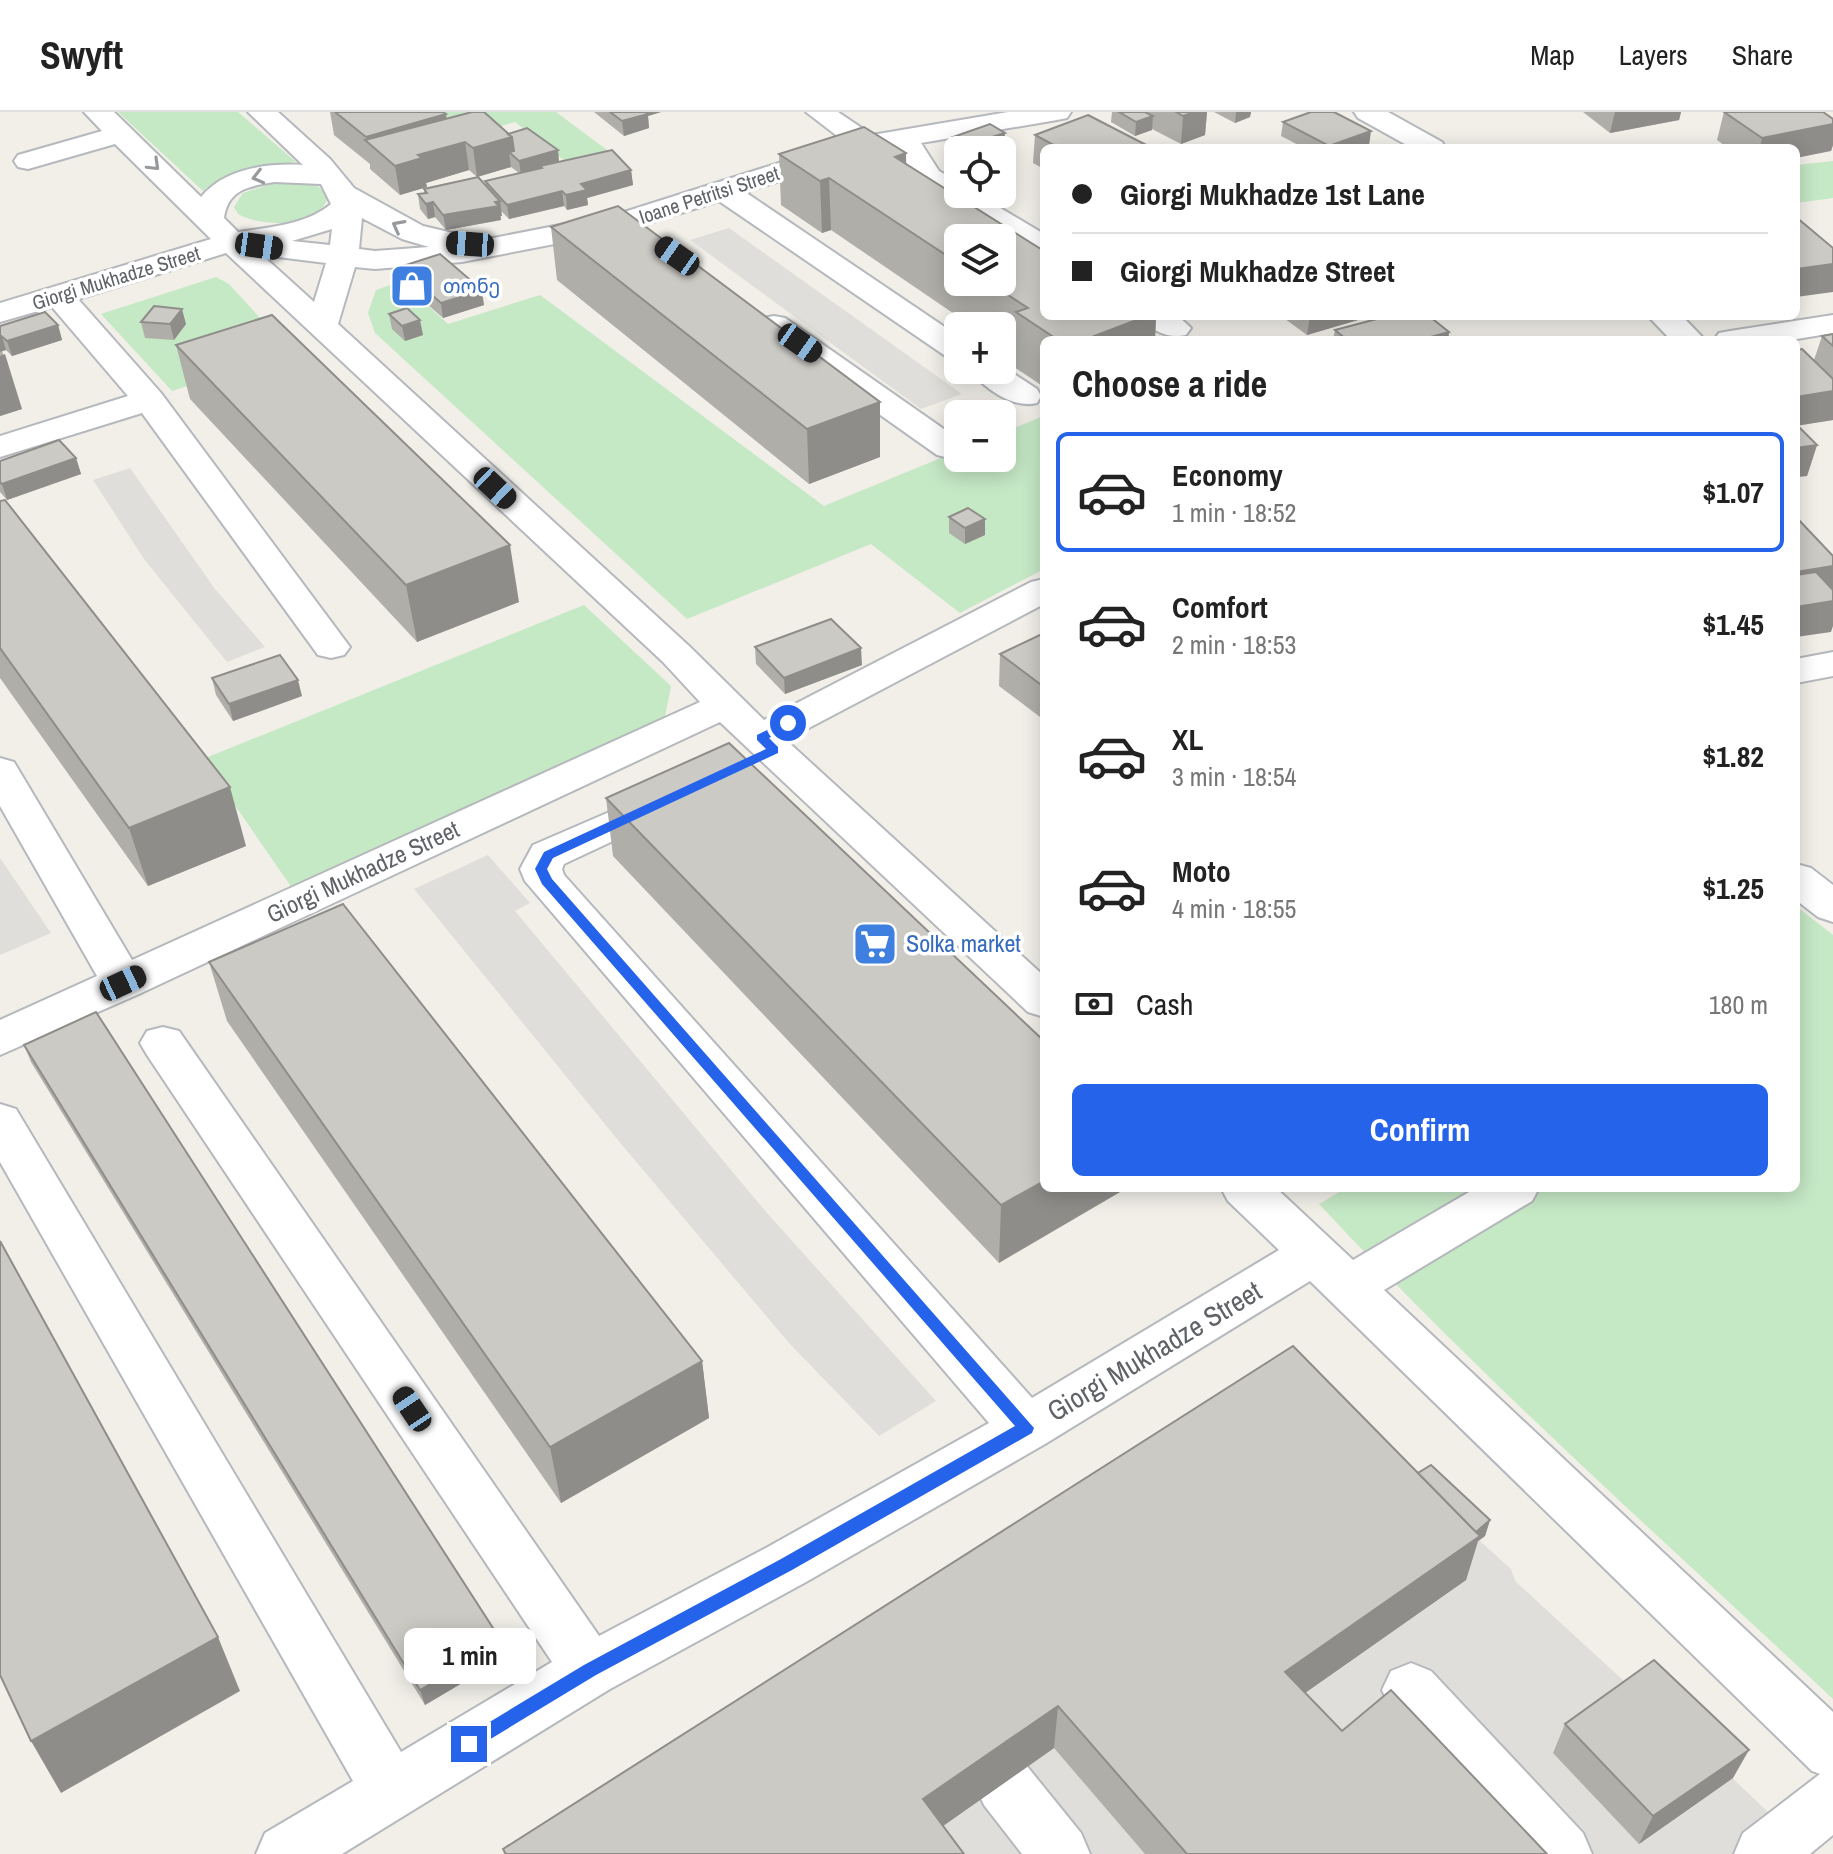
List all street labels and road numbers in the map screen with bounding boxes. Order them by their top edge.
street label: Ioane Petritsi Street [635,159,783,230]
street label: Giorgi Mukhadze Street [29,239,203,316]
street label: Giorgi Mukhadze Street [261,812,464,930]
street label: Giorgi Mukhadze Street [1040,1272,1268,1430]

